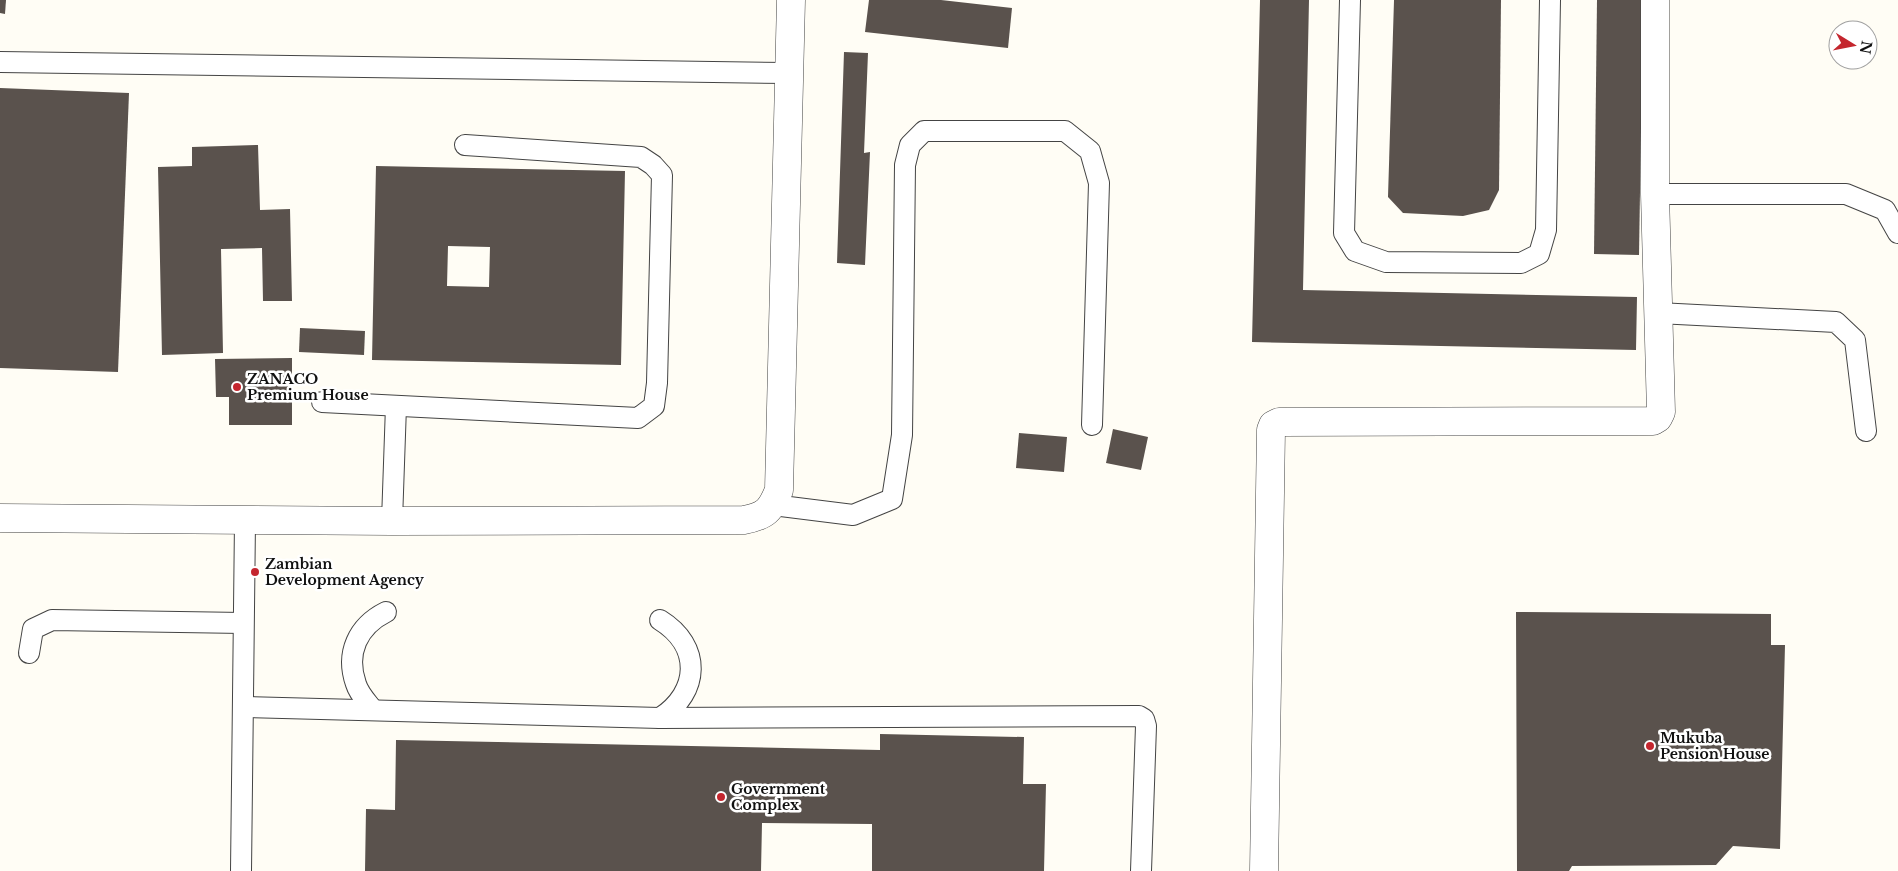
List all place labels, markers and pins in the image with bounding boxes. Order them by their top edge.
place label: ZANACO Premium House [247,370,369,404]
marker: ZANACO Premium House [231,381,243,393]
place label: Zambian Development Agency [265,555,425,589]
marker: Zambian Development Agency [249,566,261,578]
place label: Mukuba Pension House [1660,729,1770,763]
marker: Mukuba Pension House [1644,740,1656,752]
place label: Government Complex [731,780,826,814]
marker: Government Complex [715,791,727,803]

